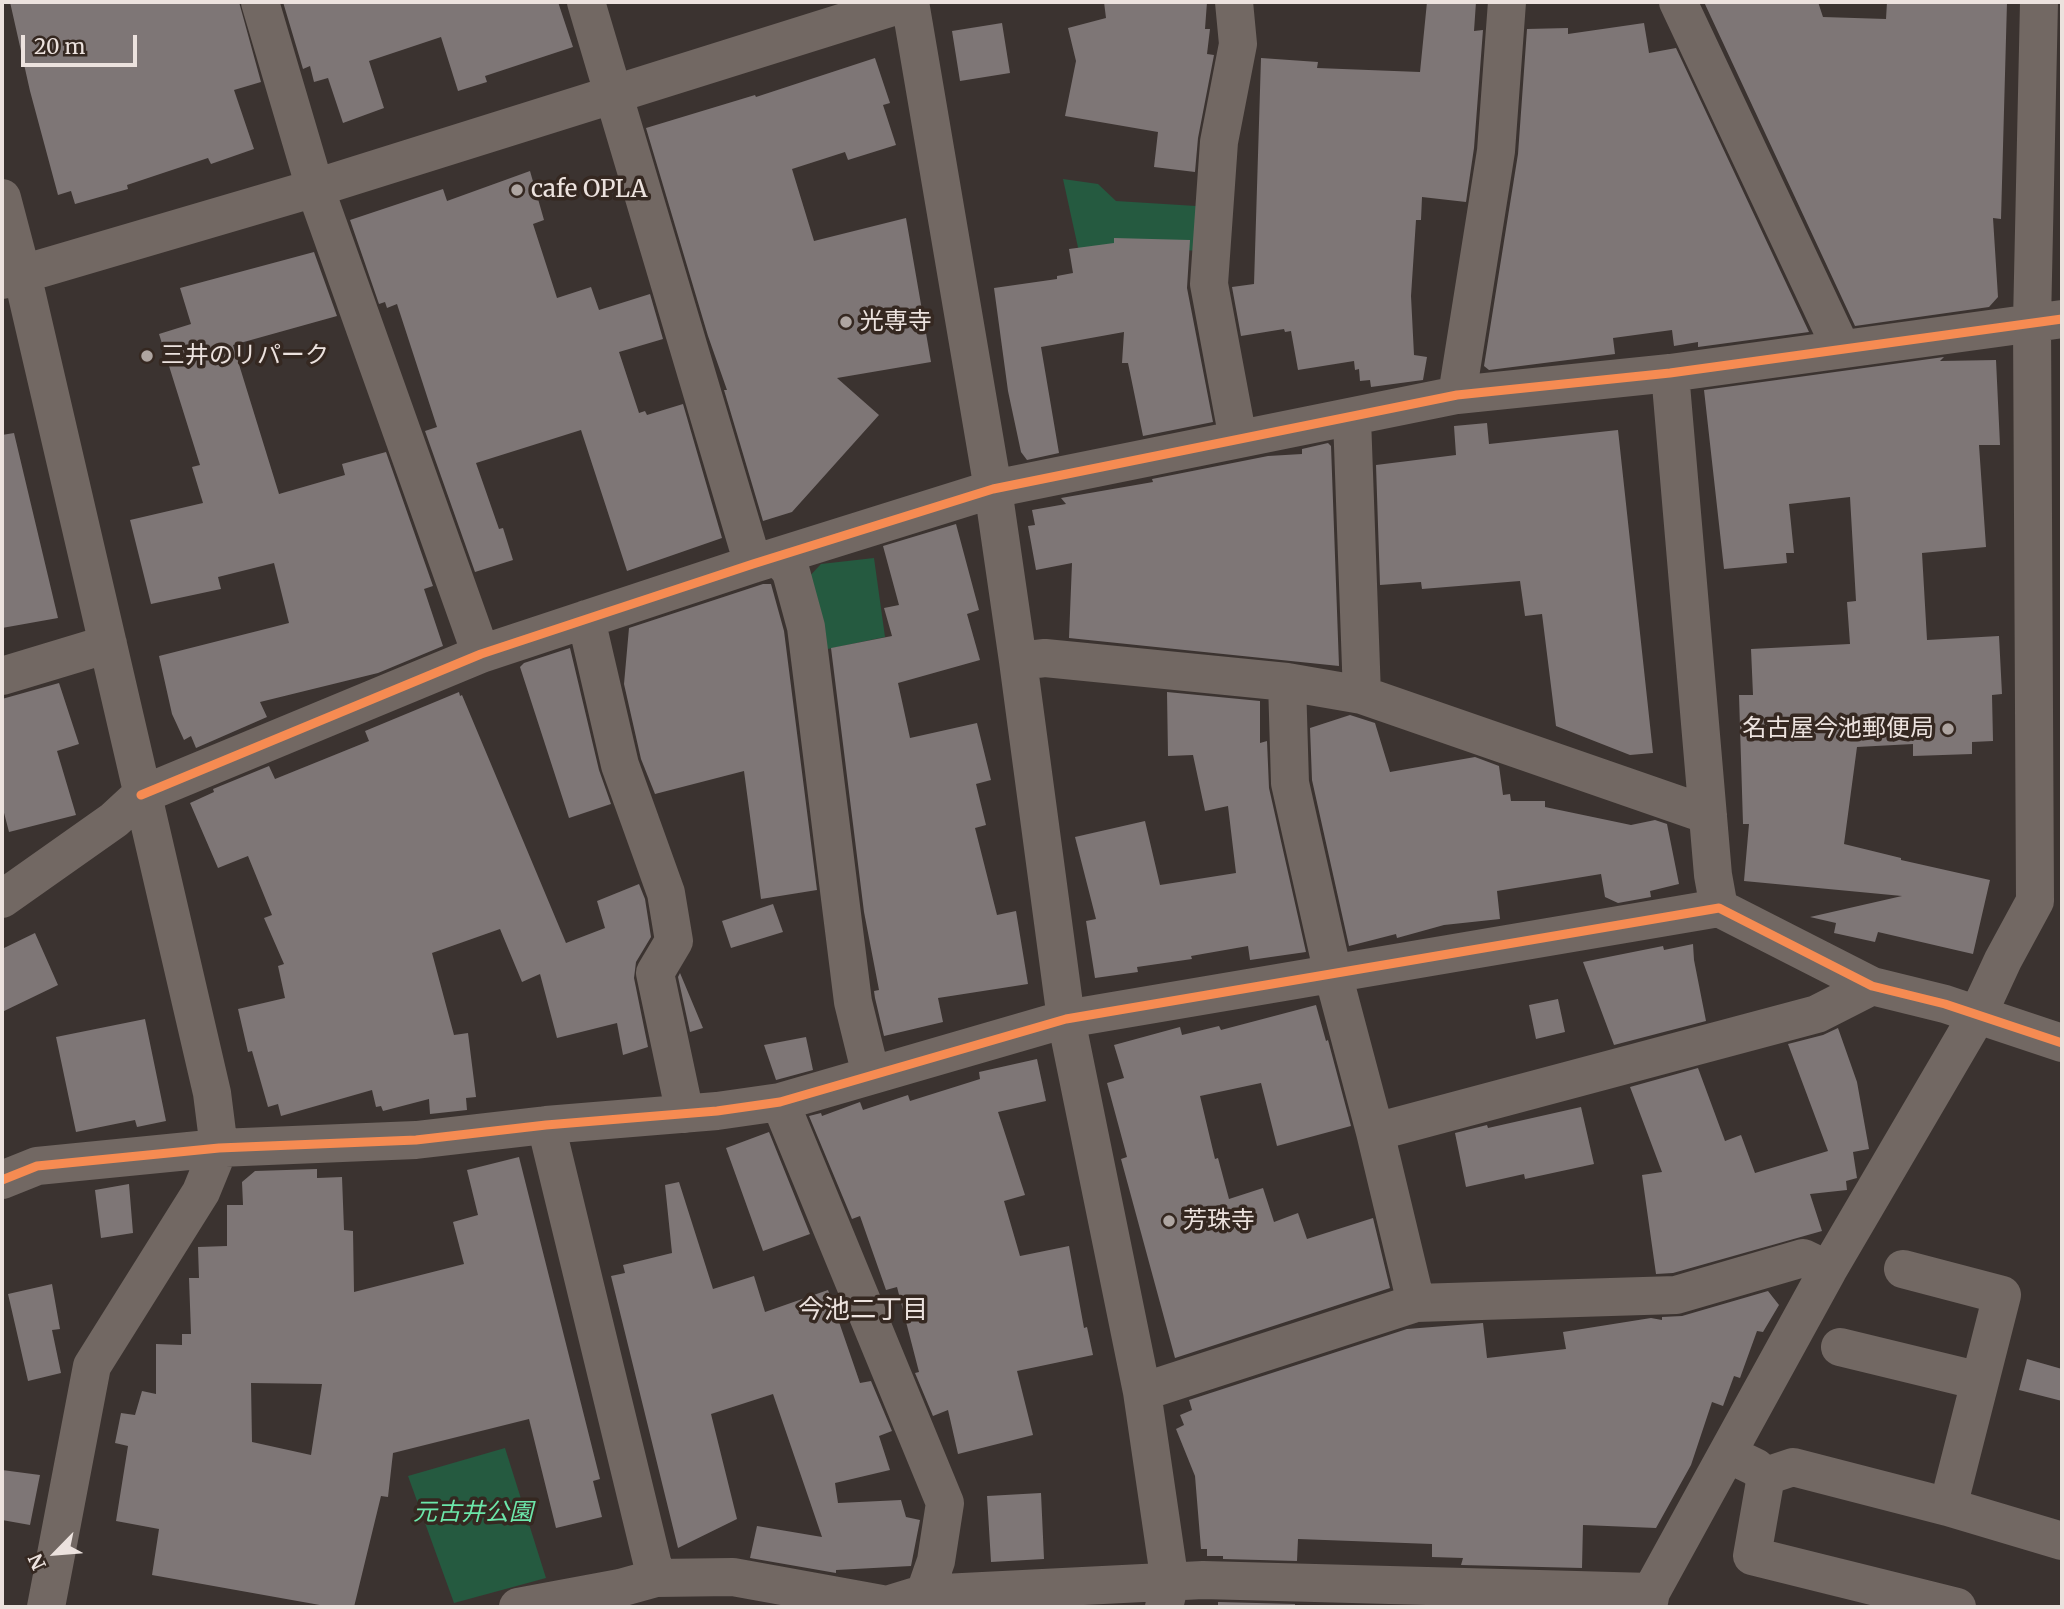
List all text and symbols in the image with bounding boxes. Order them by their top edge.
scale bar [24,21,140,65]
text: 20 m [34,33,85,60]
place label: cafe OPLA [531,176,647,204]
marker: cafe OPLA [509,182,525,198]
place label: 光専寺 [860,308,932,336]
marker: 光専寺 [838,314,854,330]
place label: 三井のリパーク [161,342,329,370]
marker: 三井のリパーク [139,348,155,364]
place label: 名古屋今池郵便局 [1742,715,1934,743]
marker: 名古屋今池郵便局 [1940,721,1956,737]
place label: 芳珠寺 [1183,1207,1255,1235]
marker: 芳珠寺 [1161,1213,1177,1229]
district label: 今池二丁目 [798,1295,928,1327]
park label: 元古井公園 [413,1499,533,1527]
north arrow [21,1518,91,1588]
text: N [23,1550,51,1574]

